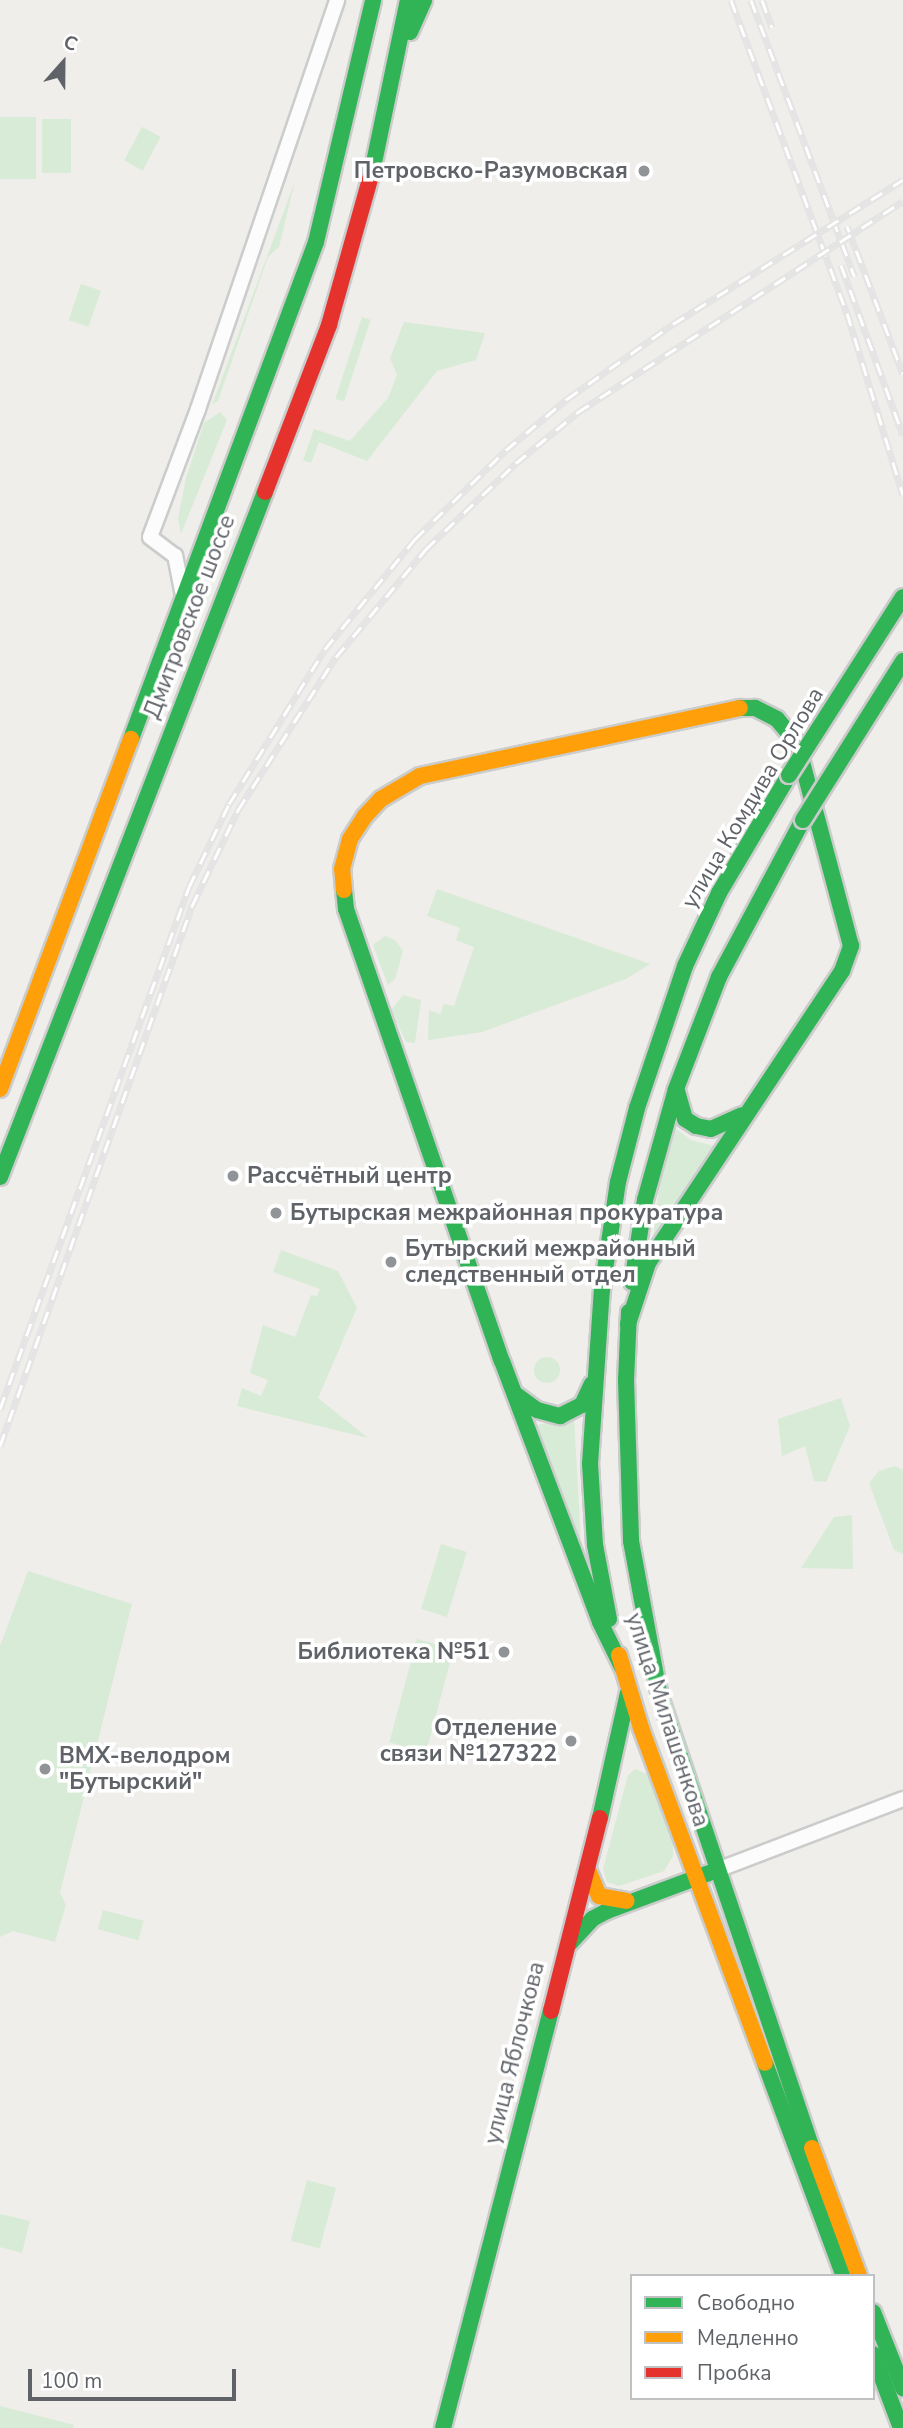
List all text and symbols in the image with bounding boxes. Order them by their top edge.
north arrow [28,28,98,98]
text: С [60,29,81,58]
place label: Петровско-Разумовская [354,157,628,185]
marker: Петровско-Разумовская [634,161,654,181]
street label: Дмитровское шоссе [138,511,242,723]
street label: улица Комдива Орлова [676,682,830,914]
place label: Рассчётный центр [247,1162,452,1190]
marker: Рассчётный центр [225,1168,241,1184]
place label: Бутырская межрайонная прокуратура [290,1199,723,1227]
marker: Бутырская межрайонная прокуратура [268,1205,284,1221]
place label: Бутырский межрайонный следственный отдел [405,1235,696,1289]
marker: Бутырский межрайонный следственный отдел [383,1254,399,1270]
street label: улица Милашенкова [619,1610,715,1830]
place label: Библиотека №51 [298,1638,490,1666]
marker: Библиотека №51 [496,1644,512,1660]
place label: Отделение связи №127322 [380,1714,557,1768]
marker: Отделение связи №127322 [563,1733,579,1749]
place label: BMX-велодром "Бутырский" [59,1742,230,1796]
marker: BMX-велодром "Бутырский" [37,1761,53,1777]
street label: улица Яблочкова [479,1959,551,2147]
legend [630,2274,875,2400]
text: Свободно [697,2289,795,2317]
text: Медленно [697,2324,799,2352]
scale bar [32,2354,240,2398]
text: Пробка [697,2359,771,2387]
text: 100 m [41,2367,102,2395]

